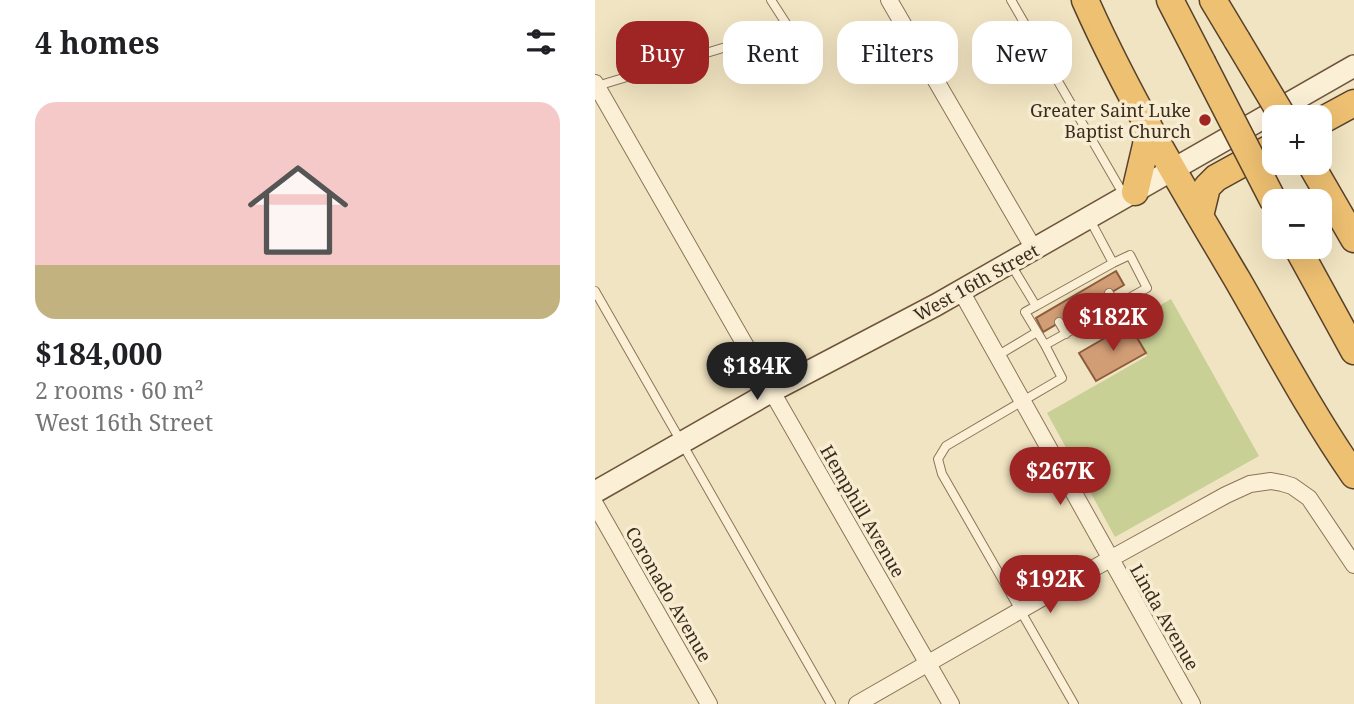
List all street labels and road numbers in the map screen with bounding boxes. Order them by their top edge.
street label: West 16th Street [909,238,1043,326]
street label: Hemphill Avenue [815,440,911,582]
street label: Coronado Avenue [620,522,718,666]
street label: Linda Avenue [1125,560,1205,674]

